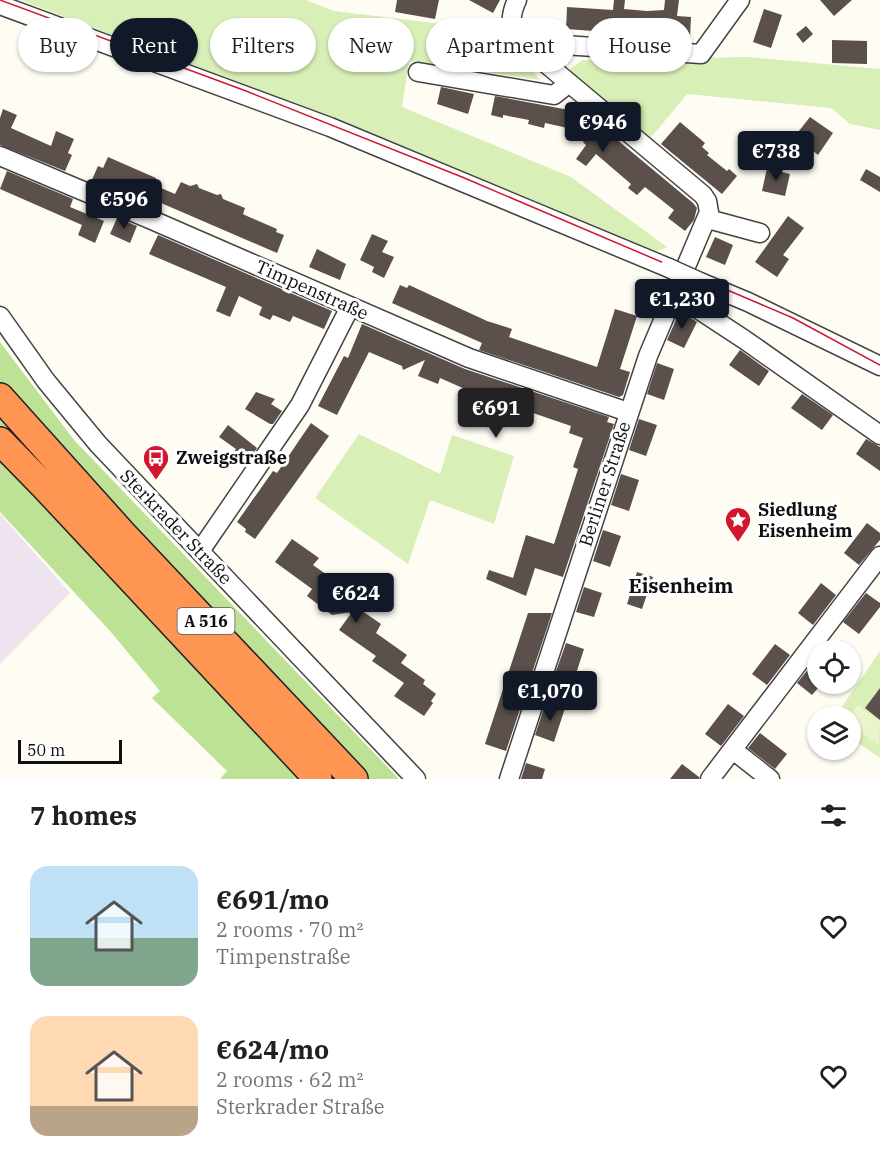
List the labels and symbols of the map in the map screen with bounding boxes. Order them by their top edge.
pin: €946 [567,102,639,153]
pin: €738 [740,131,812,182]
pin: €596 [88,179,160,230]
street label: Timpenstraße [252,254,372,325]
pin: €1,230 [633,279,731,330]
pin: €691 [460,388,532,439]
street label: Berliner Straße [574,418,636,549]
bus stop icon: Zweigstraße [141,443,171,481]
place label: Zweigstraße [176,446,287,469]
street label: Sterkrader Straße [115,464,237,589]
place label: Siedlung Eisenheim [758,498,853,542]
place icon: Siedlung Eisenheim [723,505,753,543]
district label: Eisenheim [628,572,734,599]
pin: €624 [320,573,392,624]
road number: A 516 [178,608,234,634]
pin: €1,070 [501,671,599,722]
scale bar [18,737,122,764]

